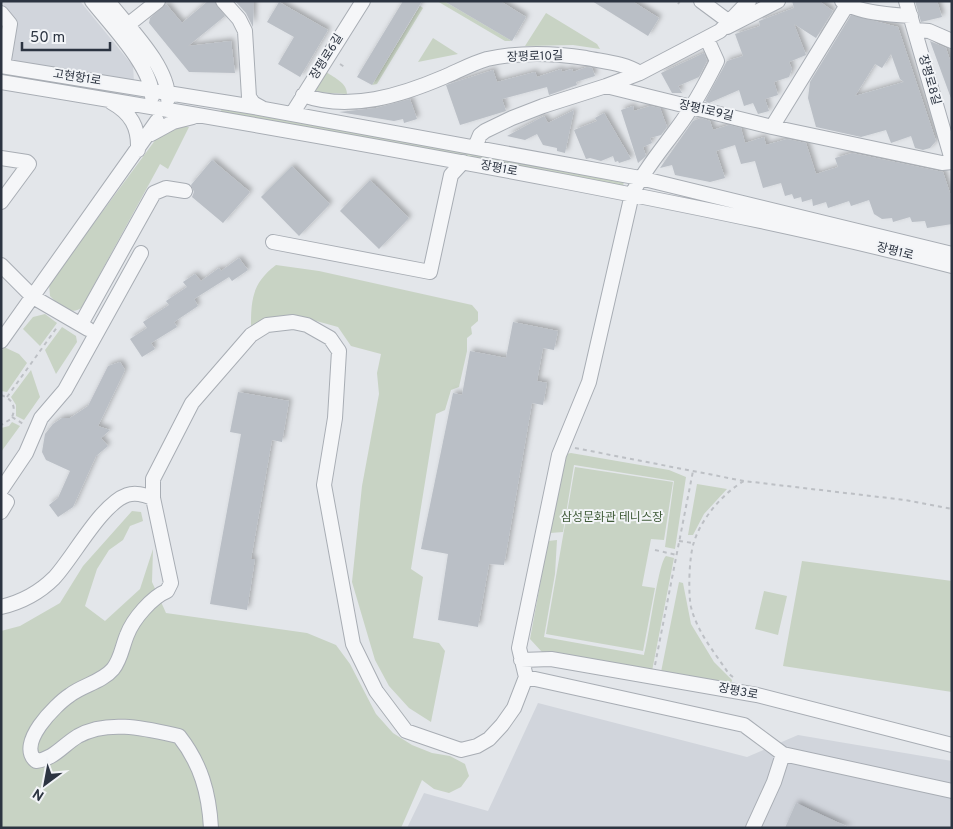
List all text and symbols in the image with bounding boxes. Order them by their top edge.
scale bar [22,20,110,52]
text: 50 m [30,29,65,48]
street label: 장평로6길 [307,31,347,83]
street label: 장평로10길 [507,48,563,66]
street label: 장평로8길 [914,53,944,107]
street label: 고현항1로 [52,66,102,90]
street label: 장평1로9길 [677,97,735,125]
street label: 장평1로 [479,158,519,180]
street label: 장평1로 [875,240,915,264]
park label: 삼성문화관 테니스장 [561,510,663,526]
street label: 장평3로 [717,680,759,704]
north arrow [20,759,70,809]
text: N [30,784,48,804]

